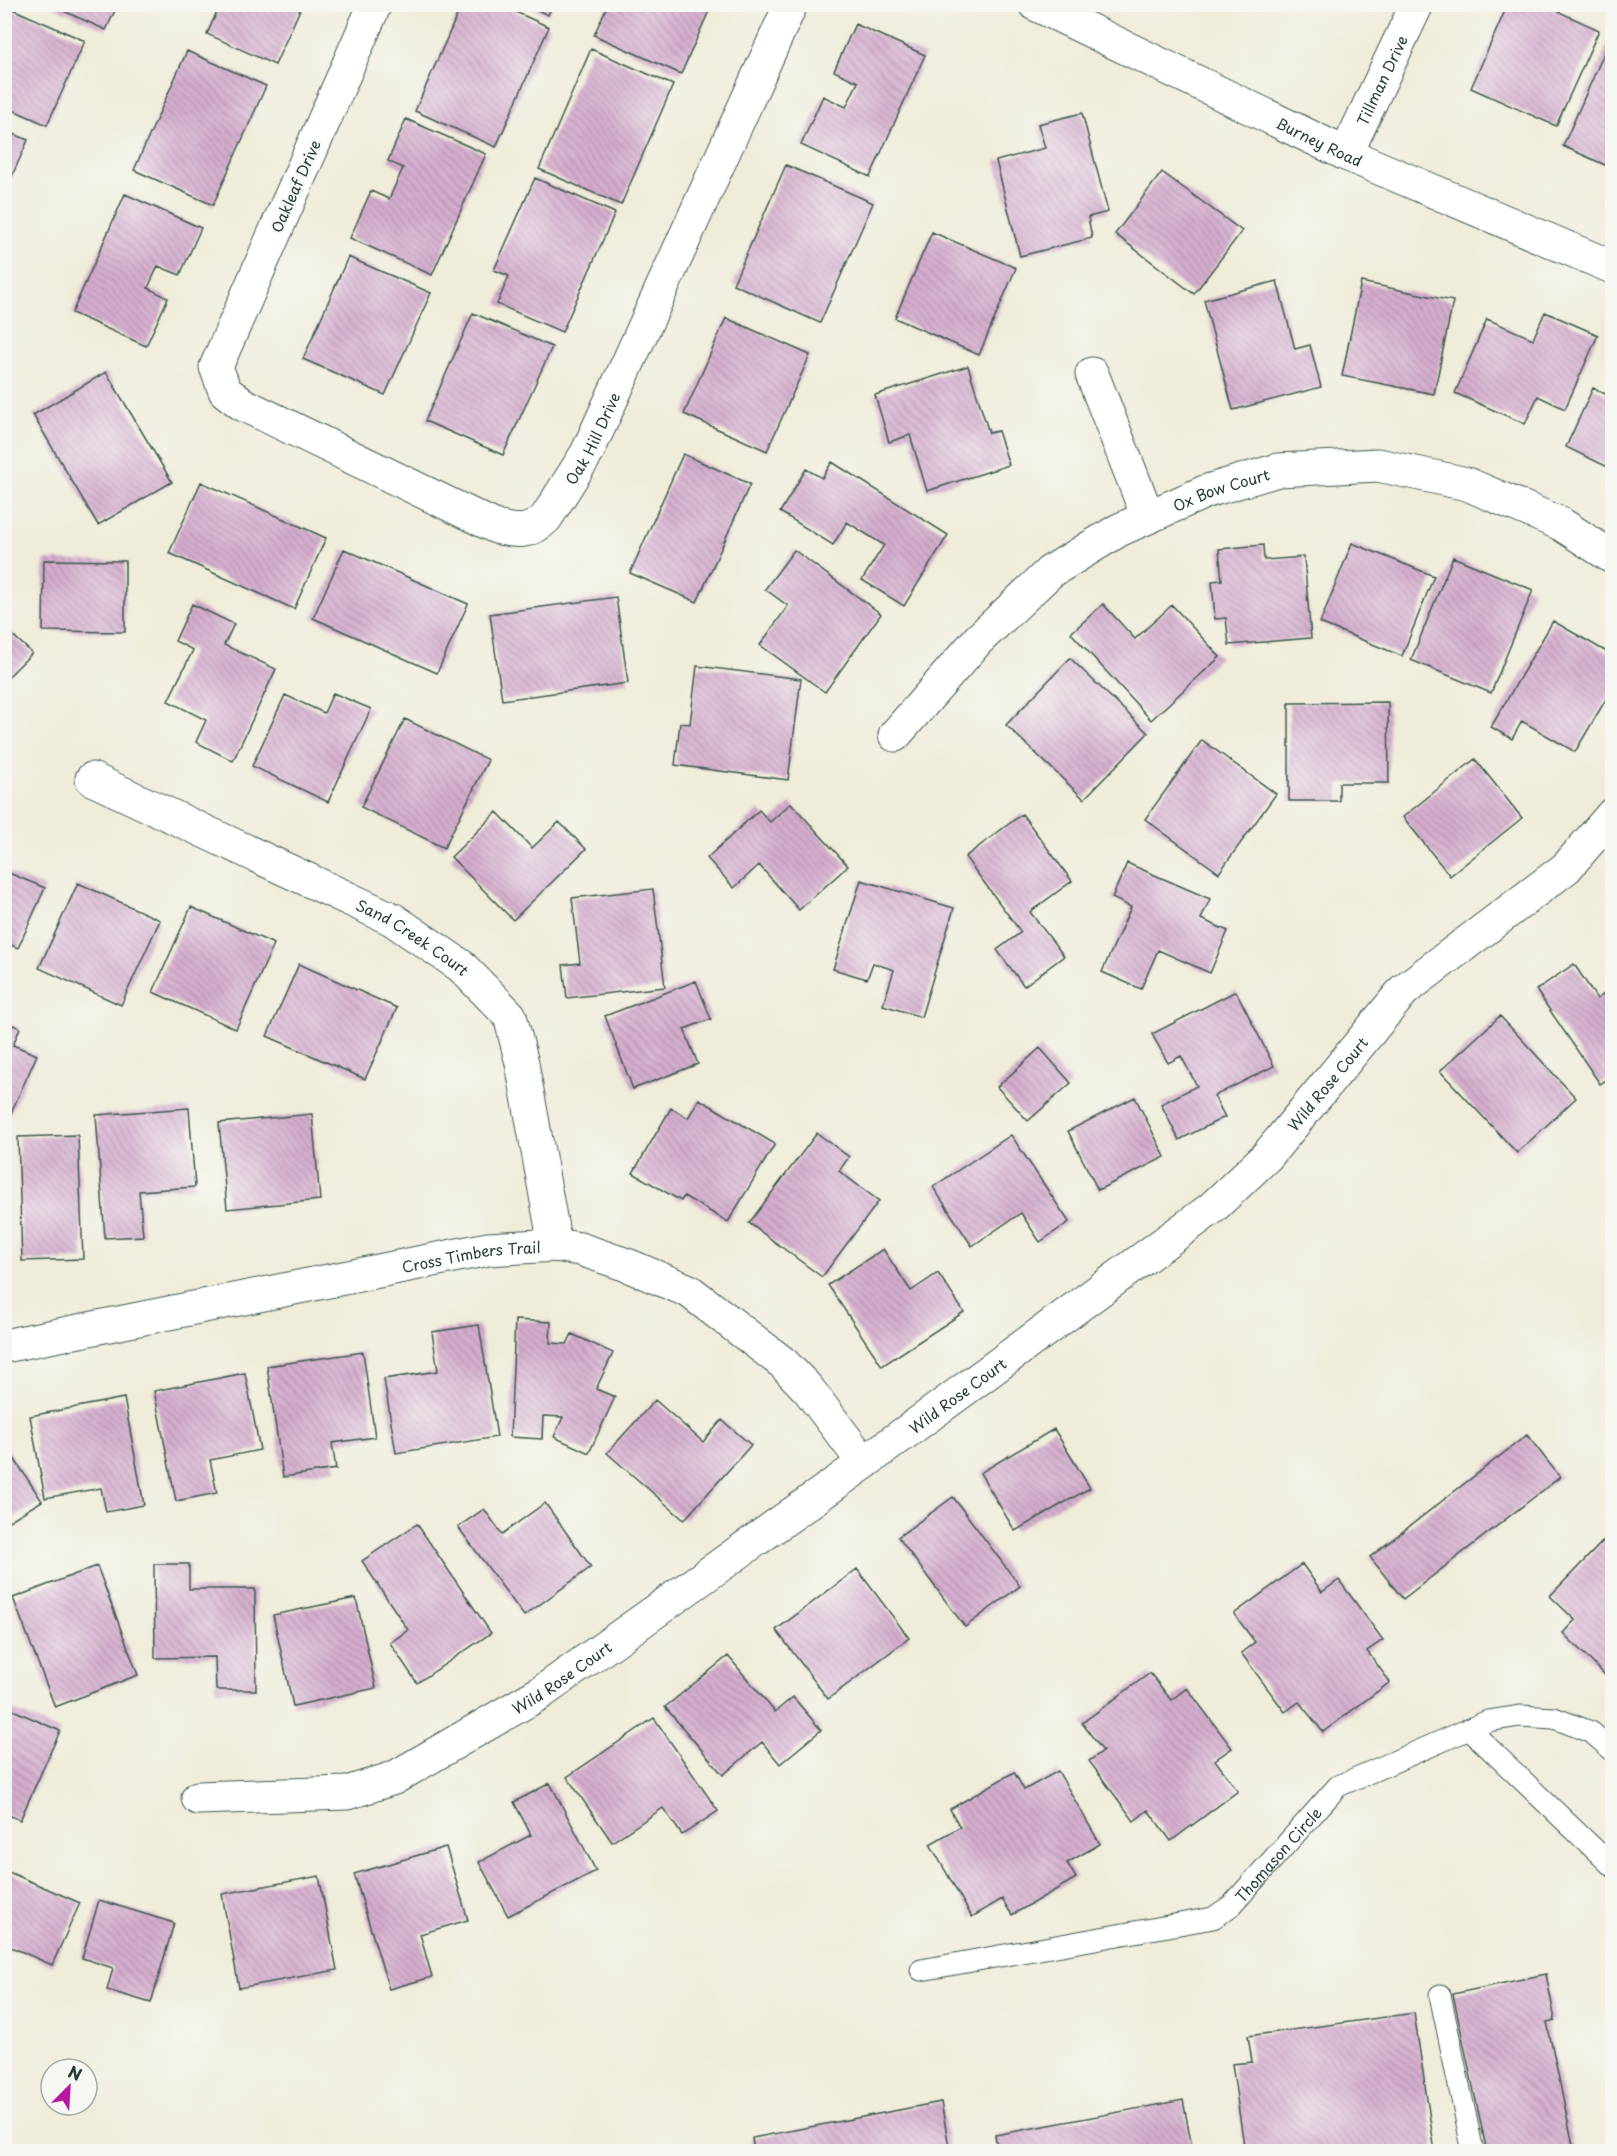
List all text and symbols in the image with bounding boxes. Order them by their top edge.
street label: Tillman Drive [1350,31,1412,129]
street label: Burney Road [1273,111,1366,171]
street label: Oakleaf Drive [264,136,326,236]
street label: Oak Hill Drive [559,388,625,489]
street label: Ox Bow Court [1169,462,1272,516]
street label: Sand Creek Court [353,892,475,980]
street label: Wild Rose Court [1281,1031,1373,1135]
street label: Cross Timbers Trail [400,1234,541,1278]
street label: Wild Rose Court [903,1351,1011,1438]
street label: Wild Rose Court [507,1635,616,1719]
street label: Thomason Circle [1229,1801,1326,1907]
north arrow [39,2057,99,2117]
text: N [65,2059,86,2086]

